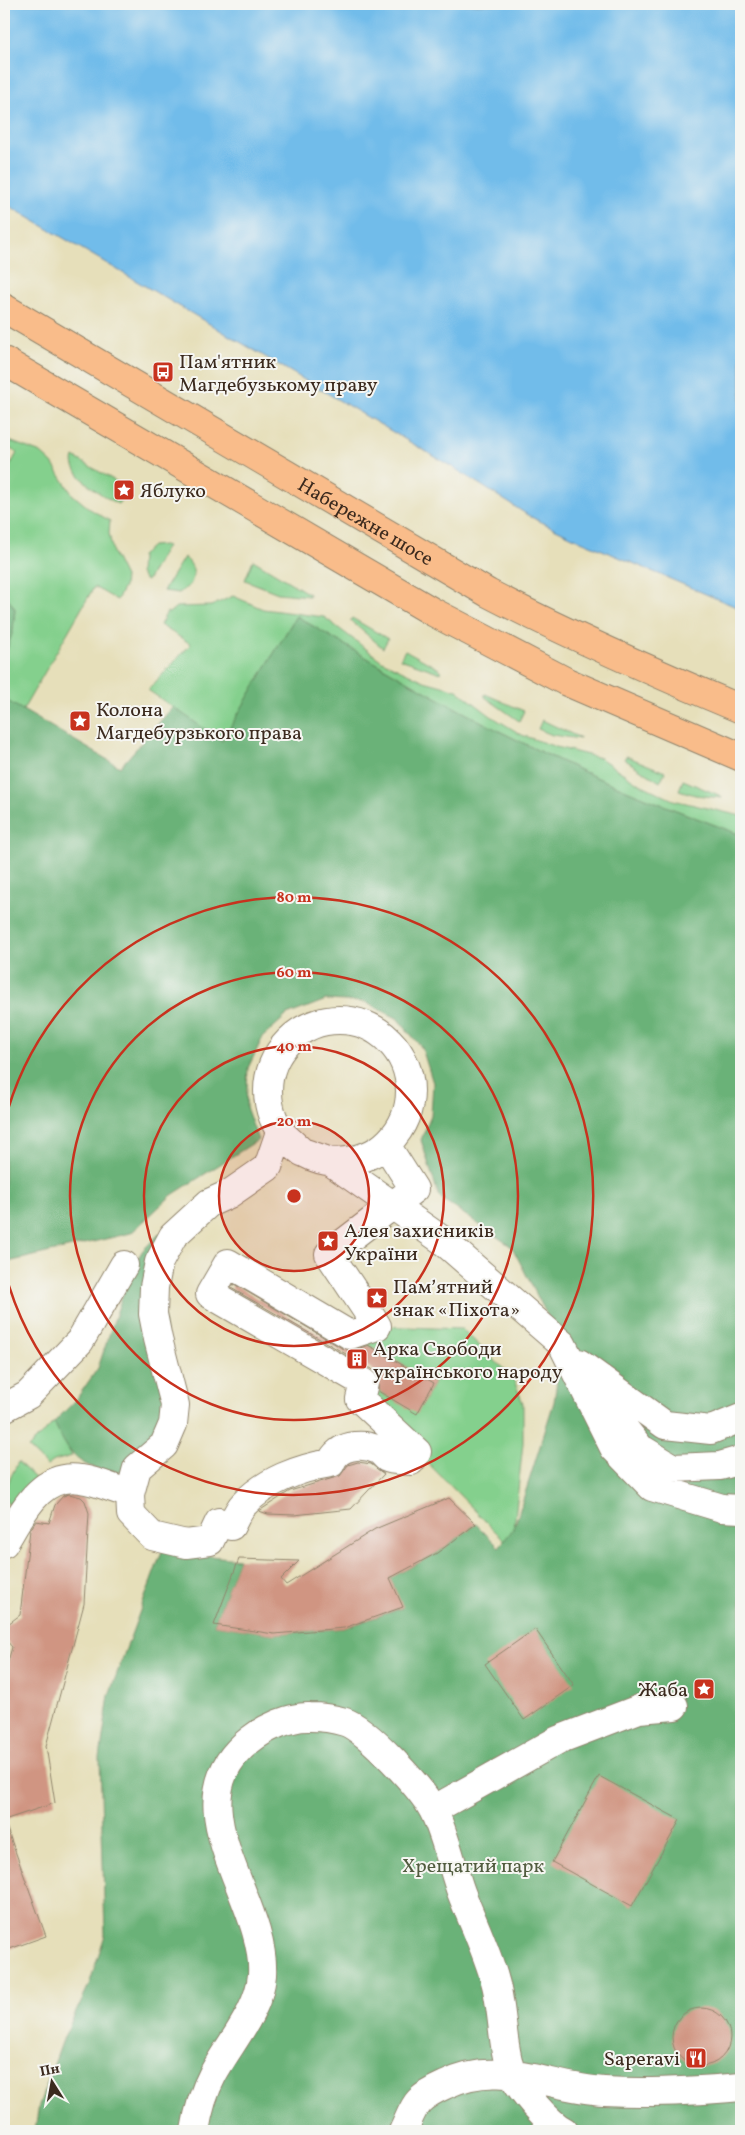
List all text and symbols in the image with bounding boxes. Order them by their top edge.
place label: Пам'ятник Магдебузькому праву [179,349,378,400]
bus stop icon: Пам'ятник Магдебузькому праву [151,360,175,384]
street label: Набережне шосе [292,472,438,574]
place icon: Яблуко [112,478,136,502]
place label: Яблуко [140,478,206,506]
place label: Колона Магдебурзького права [96,697,302,748]
place icon: Колона Магдебурзького права [68,709,92,733]
text: 80 m [277,888,312,909]
text: 60 m [277,963,312,984]
text: 40 m [276,1037,312,1058]
text: 20 m [277,1112,312,1133]
centre of rings [285,1187,303,1205]
place label: Алея захисників України [344,1218,494,1269]
place icon: Алея захисників України [316,1229,340,1253]
place label: Памʼятний знак «Піхота» [393,1274,520,1325]
place icon: Памʼятний знак «Піхота» [365,1286,389,1310]
place label: Арка Свободи українського народу [373,1336,563,1387]
building icon: Арка Свободи українського народу [345,1347,369,1371]
place label: Жаба [638,1677,688,1705]
place icon: Жаба [692,1677,716,1701]
park label: Хрещатий парк [402,1853,544,1881]
place label: Saperavi [604,2046,680,2074]
restaurant icon: Saperavi [684,2046,708,2070]
north arrow [28,2058,78,2108]
text: Пн [38,2059,61,2082]

